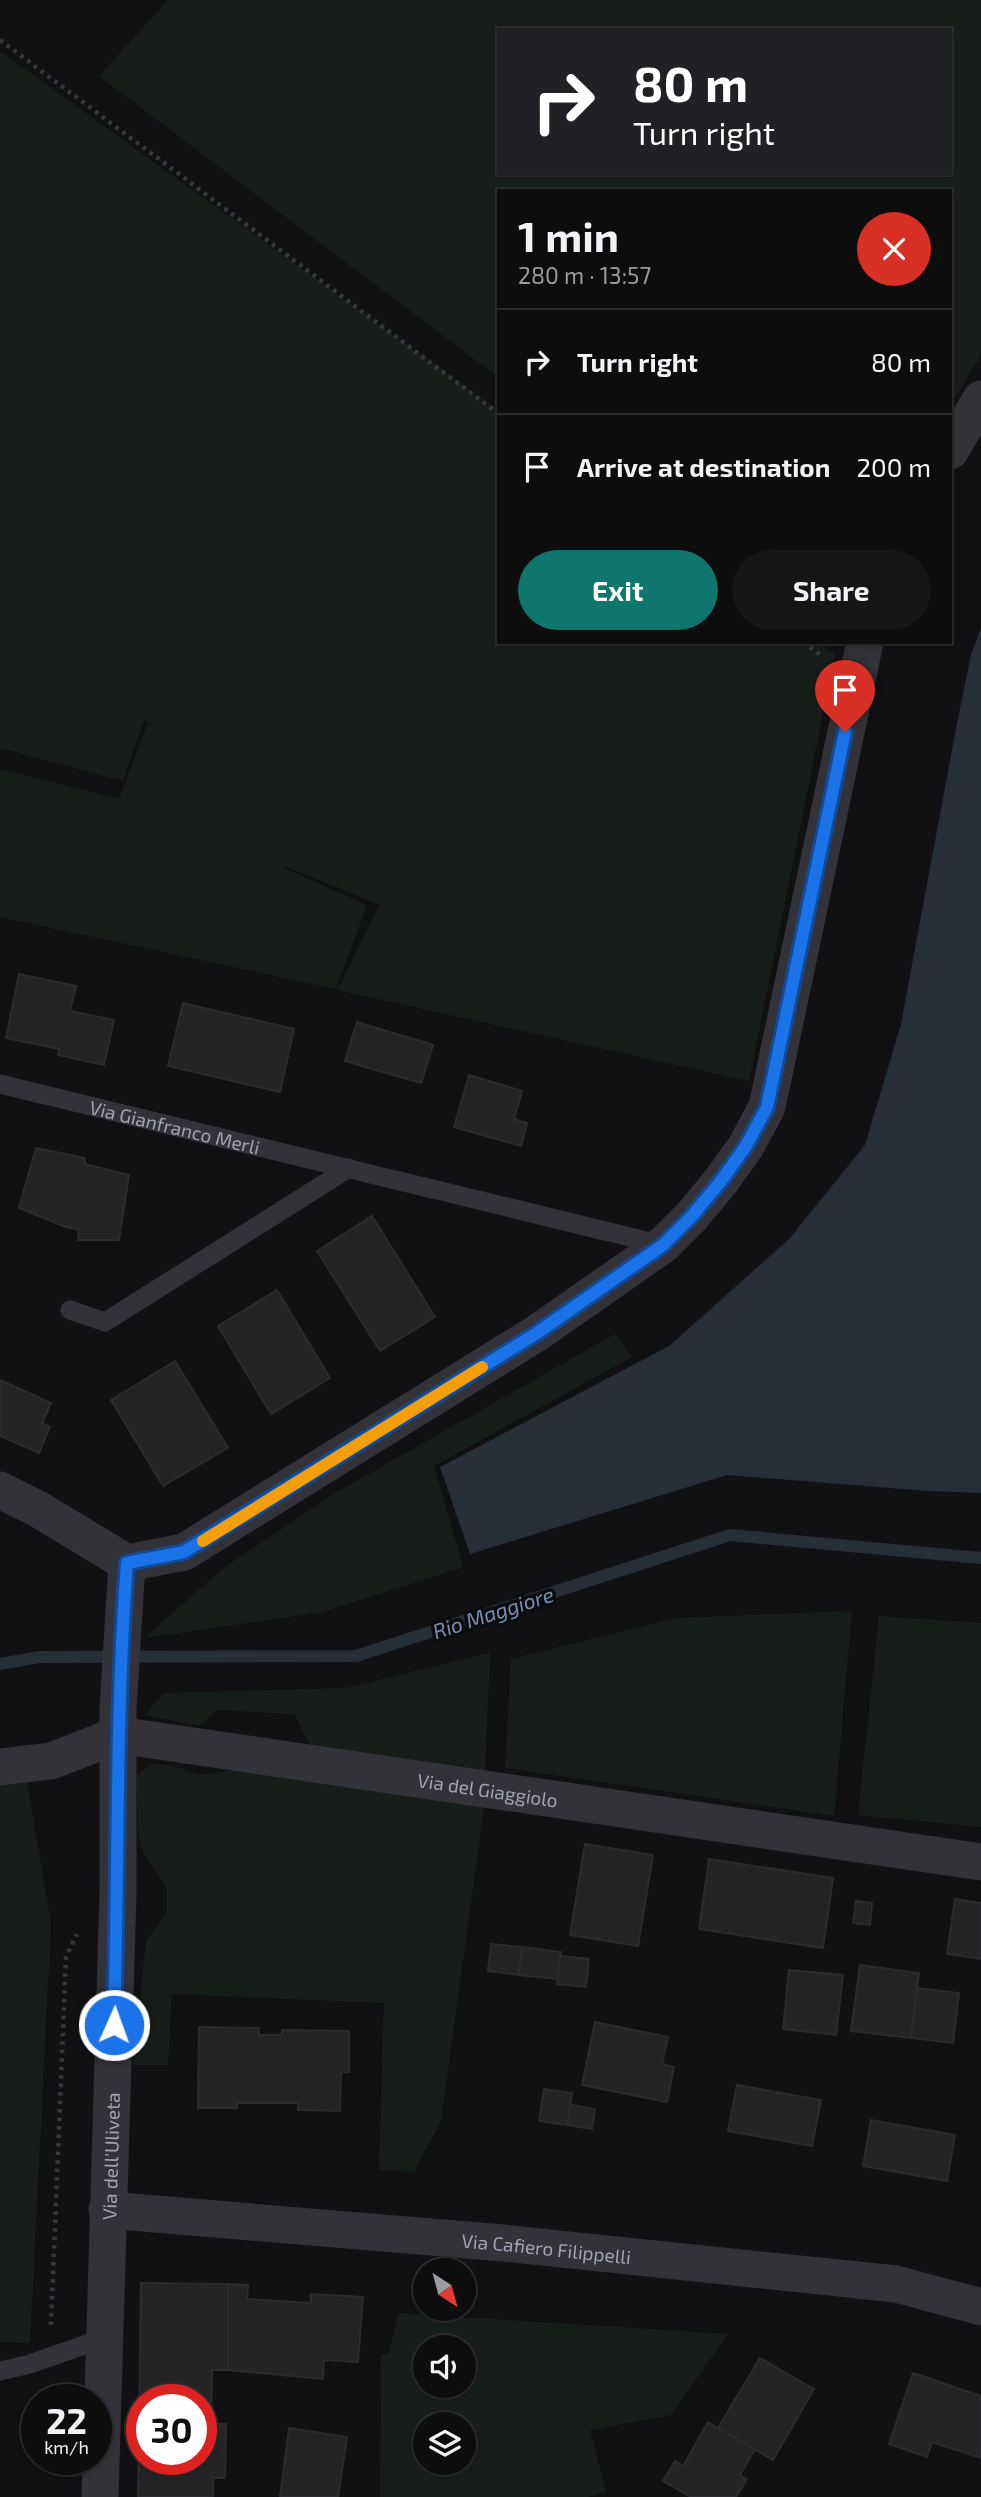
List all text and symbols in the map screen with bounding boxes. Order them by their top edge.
text: 80 m [633,53,748,112]
icon: right [518,56,609,147]
text: Turn right [633,113,775,151]
text: 1 min [518,210,619,260]
button: close [857,212,931,286]
text: 280 m · 13:57 [518,261,651,289]
icon: right [518,343,556,381]
text: Turn right [577,346,698,377]
text: 80 m [871,346,931,377]
icon: arrive [518,448,556,486]
text: Arrive at destination [577,451,830,482]
text: 200 m [856,451,931,482]
button: Exit [518,550,718,630]
button: Share [732,550,931,630]
pin [815,660,875,732]
icon: arrive [826,671,864,709]
street label: Via Gianfranco Merli [87,1095,262,1158]
water label: Rio Maggiore [429,1581,557,1643]
street label: Via del Giaggiolo [416,1768,560,1811]
position arrow [77,1988,151,2062]
street label: Via dell'Uliveta [97,2092,124,2220]
street label: Via Cafiero Filippelli [461,2228,632,2268]
north arrow [413,2258,476,2320]
map controls [413,2258,476,2475]
button: sound [413,2335,476,2398]
speed limit sign: 30 [126,2384,217,2475]
text: 22 [46,2399,87,2441]
button: layers [413,2412,476,2475]
text: km/h [44,2436,89,2458]

